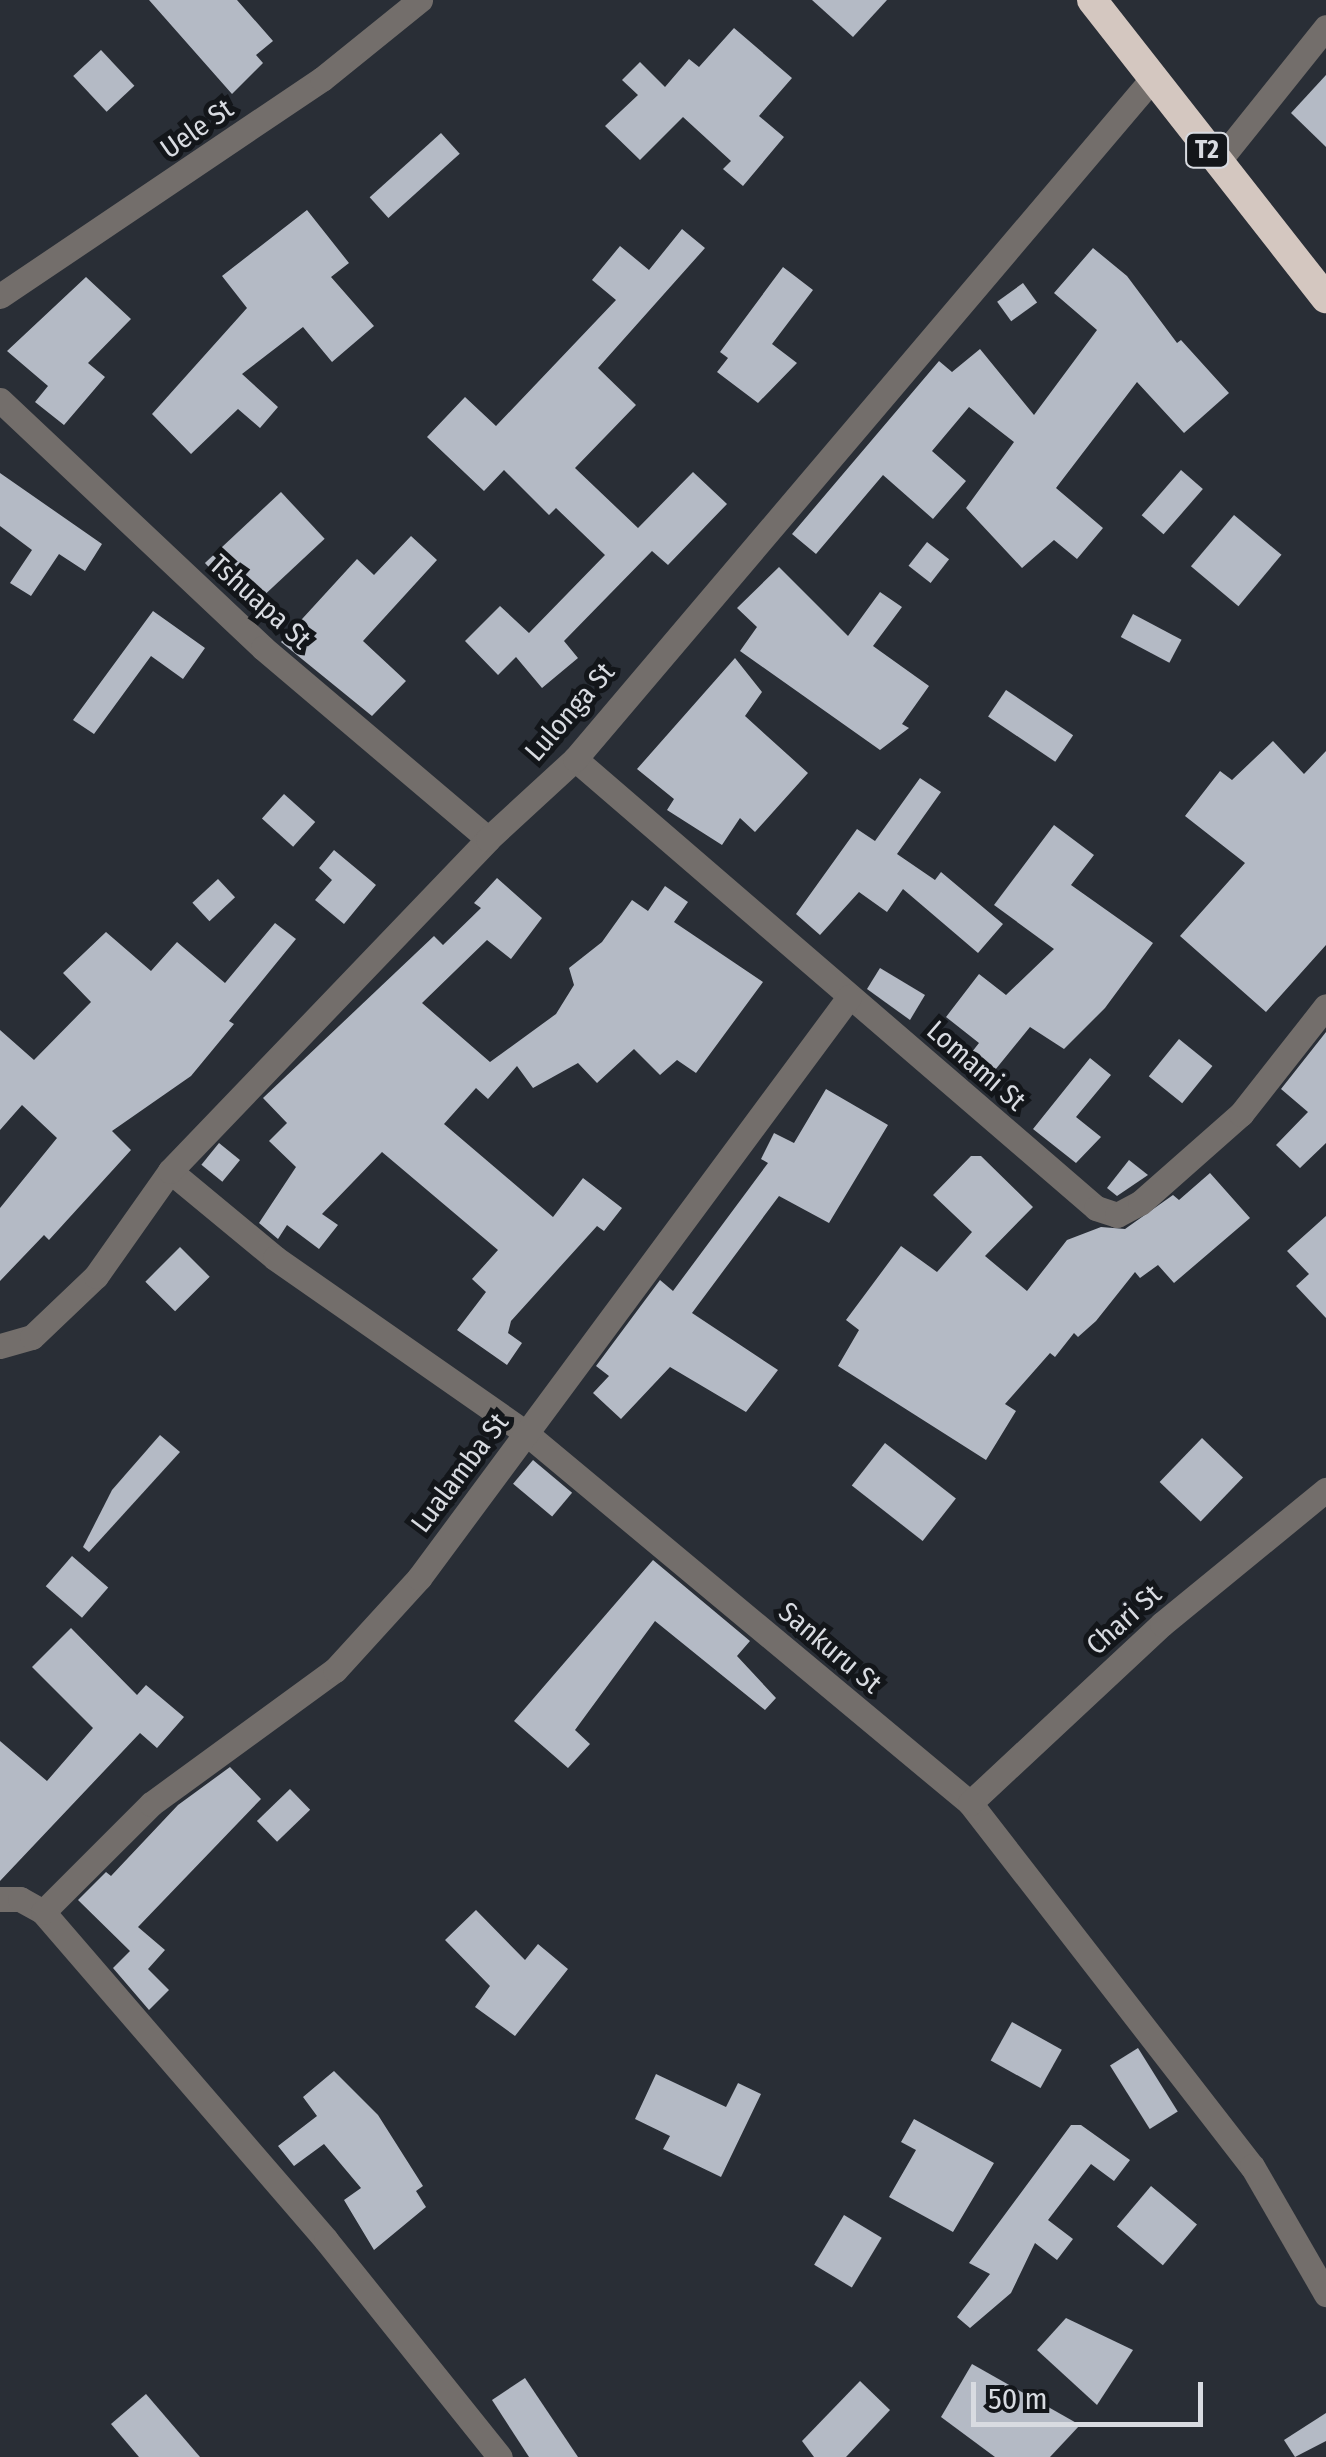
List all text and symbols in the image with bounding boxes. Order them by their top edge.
street label: Uele St [154,92,240,166]
road number: T2 [1184,130,1230,170]
street label: Tshuapa St [202,548,318,656]
street label: Lulonga St [518,656,622,768]
street label: Lomami St [920,1014,1032,1118]
street label: Lualamba St [404,1407,516,1539]
street label: Chari St [1080,1578,1168,1662]
street label: Sankuru St [772,1595,888,1701]
scale bar [976,2362,1208,2424]
text: 50 m [988,2381,1048,2417]

